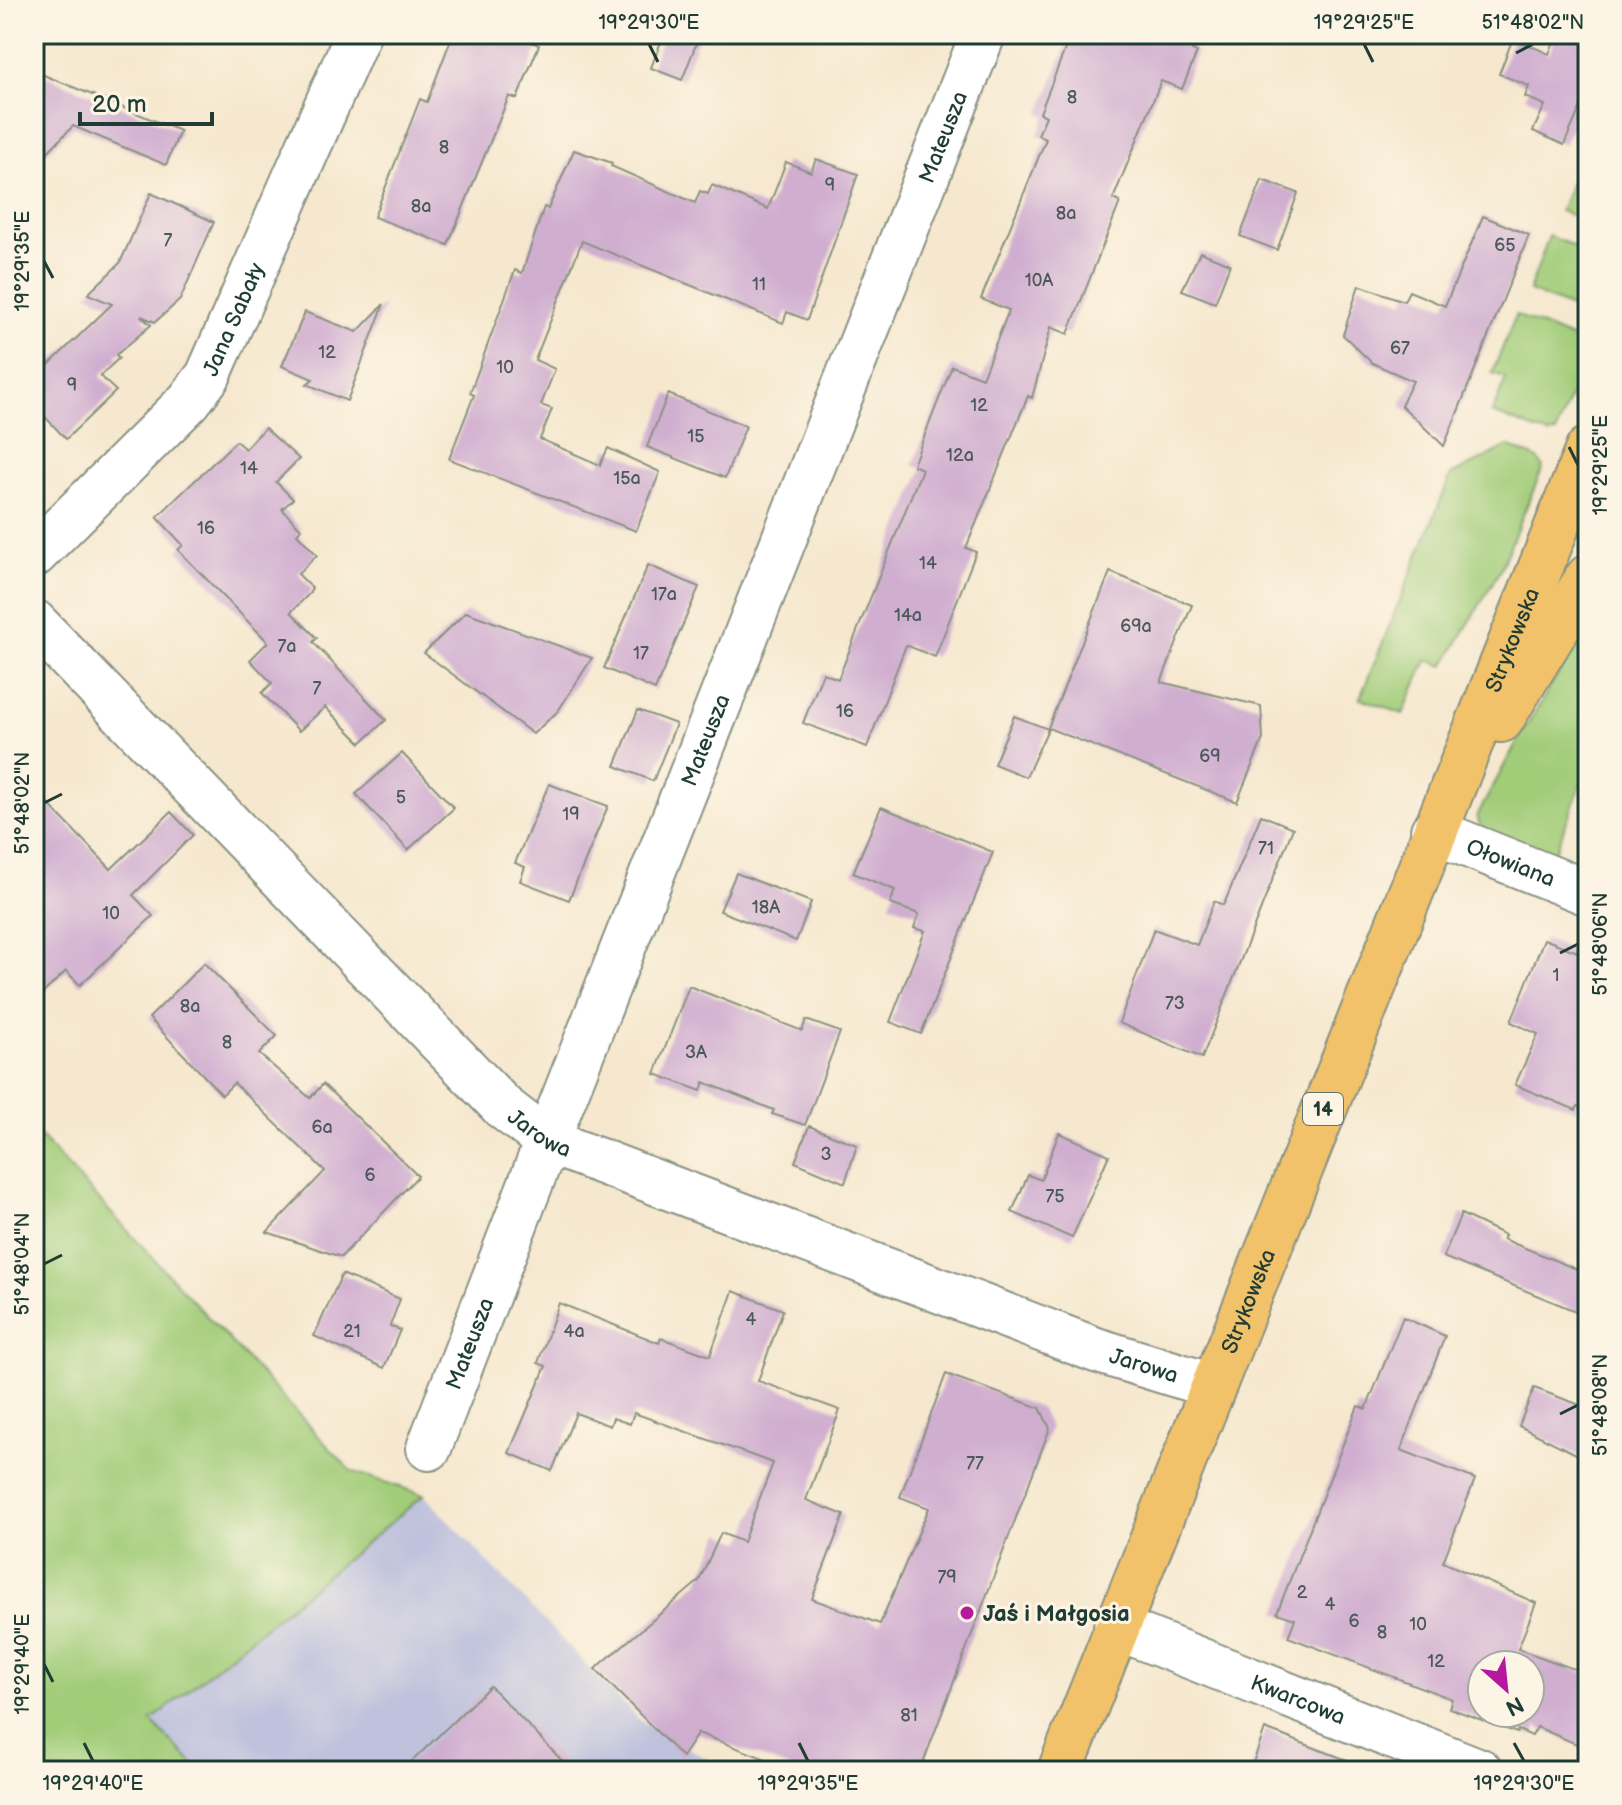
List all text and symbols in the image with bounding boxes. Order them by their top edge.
text: 19°29'30"E [598,11,700,35]
text: 19°29'25"E [1314,11,1414,35]
text: 51°48'02"N [1482,11,1584,35]
scale bar [80,76,212,126]
house number: 8 [1067,87,1077,108]
street label: Mateusza [914,88,974,187]
text: 20 m [92,90,147,119]
house number: 8 [439,137,449,158]
house number: 9 [825,175,835,196]
house number: 8a [411,196,431,217]
house number: 8a [1056,203,1076,224]
text: 19°29'35"E [11,211,35,311]
house number: 7 [164,230,173,251]
house number: 65 [1494,235,1516,256]
street label: Jana Sabały [198,259,271,381]
house number: 10A [1025,270,1053,291]
house number: 11 [752,274,766,295]
house number: 67 [1390,338,1410,359]
house number: 12 [318,342,336,363]
house number: 10 [496,357,514,378]
house number: 9 [67,375,77,396]
house number: 12 [970,395,988,416]
text: 19°29'25"E [1589,415,1613,515]
house number: 15 [687,426,705,447]
house number: 12a [946,445,974,466]
house number: 14 [240,458,258,479]
house number: 15a [613,468,641,489]
house number: 16 [197,518,215,539]
house number: 14 [919,553,937,574]
house number: 17a [651,584,677,605]
street label: Strykowska [1480,584,1546,697]
house number: 14a [894,605,922,626]
house number: 69a [1120,616,1152,637]
house number: 7a [277,636,297,657]
house number: 17 [633,643,649,664]
house number: 7 [313,678,322,699]
street label: Mateusza [676,691,737,790]
house number: 16 [836,701,854,722]
house number: 69 [1199,746,1221,767]
text: 51°48'02"N [11,752,35,854]
house number: 5 [396,787,406,808]
house number: 19 [562,804,580,825]
street label: Ołowiana [1462,834,1559,893]
house number: 71 [1258,838,1274,859]
text: 51°48'06"N [1589,892,1613,996]
house number: 18A [752,897,780,918]
house number: 10 [102,903,120,924]
house number: 1 [1553,965,1559,986]
house number: 73 [1165,993,1185,1014]
house number: 8a [180,996,200,1017]
house number: 8 [222,1032,232,1053]
house number: 3A [685,1042,707,1063]
road number: 14 [1303,1093,1343,1125]
street label: Jarowa [502,1104,575,1164]
house number: 6a [311,1117,333,1138]
house number: 3 [820,1144,832,1165]
house number: 6 [365,1165,376,1186]
house number: 75 [1045,1186,1065,1207]
text: 51°48'04"N [11,1212,35,1316]
street label: Strykowska [1216,1245,1282,1358]
street label: Mateusza [441,1294,500,1394]
house number: 4 [746,1309,757,1330]
house number: 21 [343,1321,361,1342]
house number: 4a [563,1321,585,1342]
street label: Jarowa [1106,1343,1181,1390]
text: 51°48'08"N [1589,1354,1613,1456]
house number: 77 [966,1453,984,1474]
house number: 79 [937,1567,957,1588]
house number: 2 [1297,1582,1308,1603]
house number: 4 [1325,1594,1336,1615]
place label: Jaś i Małgosia [983,1601,1130,1628]
marker: Jaś i Małgosia [958,1604,976,1622]
house number: 6 [1349,1611,1360,1632]
text: 19°29'40"E [11,1614,35,1714]
house number: 10 [1409,1614,1427,1635]
house number: 8 [1377,1622,1387,1643]
north arrow [1466,1649,1546,1729]
house number: 12 [1427,1651,1445,1672]
street label: Kwarcowa [1246,1670,1349,1731]
text: N [1501,1690,1528,1721]
house number: 81 [900,1705,918,1726]
text: 19°29'40"E [43,1772,143,1796]
text: 19°29'35"E [758,1772,858,1796]
text: 19°29'30"E [1473,1772,1575,1796]

